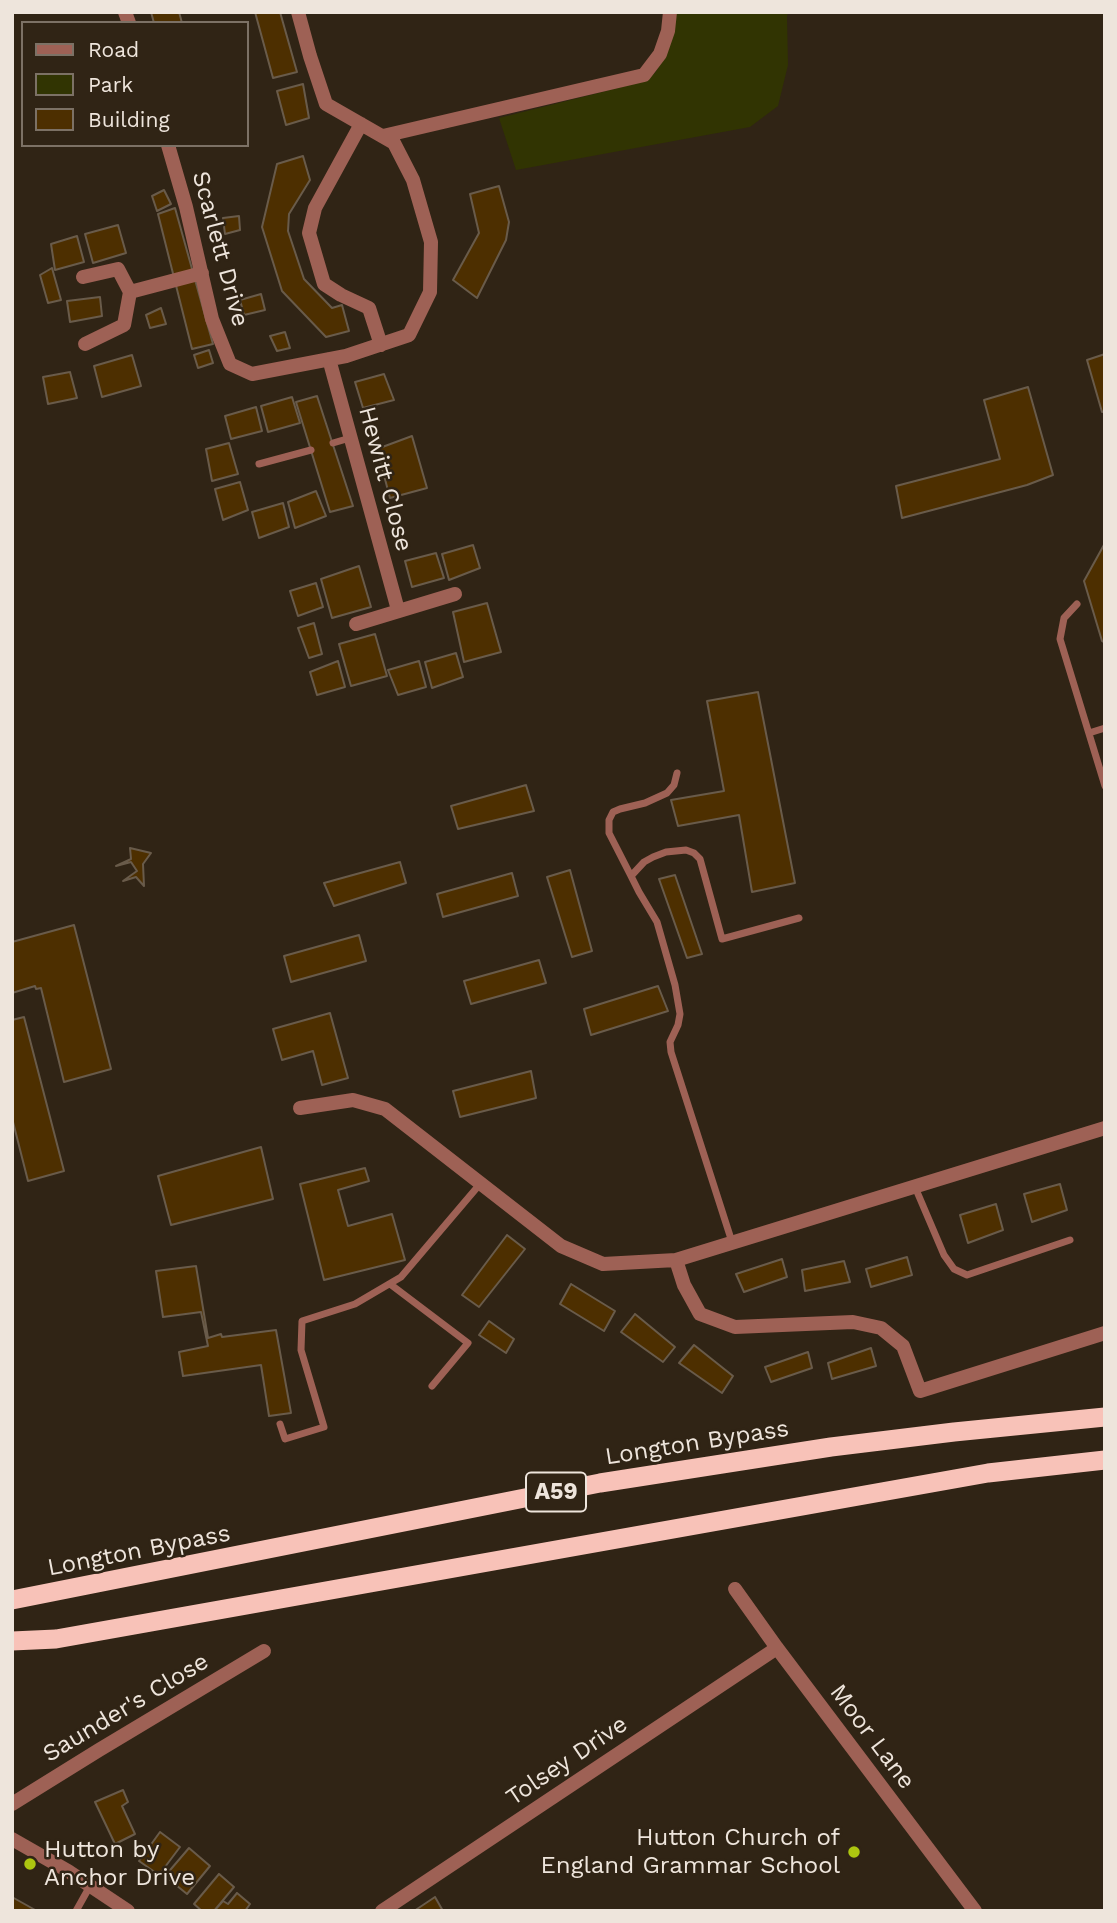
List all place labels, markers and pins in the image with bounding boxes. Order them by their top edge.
place label: Hutton Church of England Grammar School [541,1824,840,1880]
place label: Hutton by Anchor Drive [44,1836,195,1892]
marker: Hutton Church of England Grammar School [846,1844,862,1860]
marker: Hutton by Anchor Drive [22,1856,38,1872]

